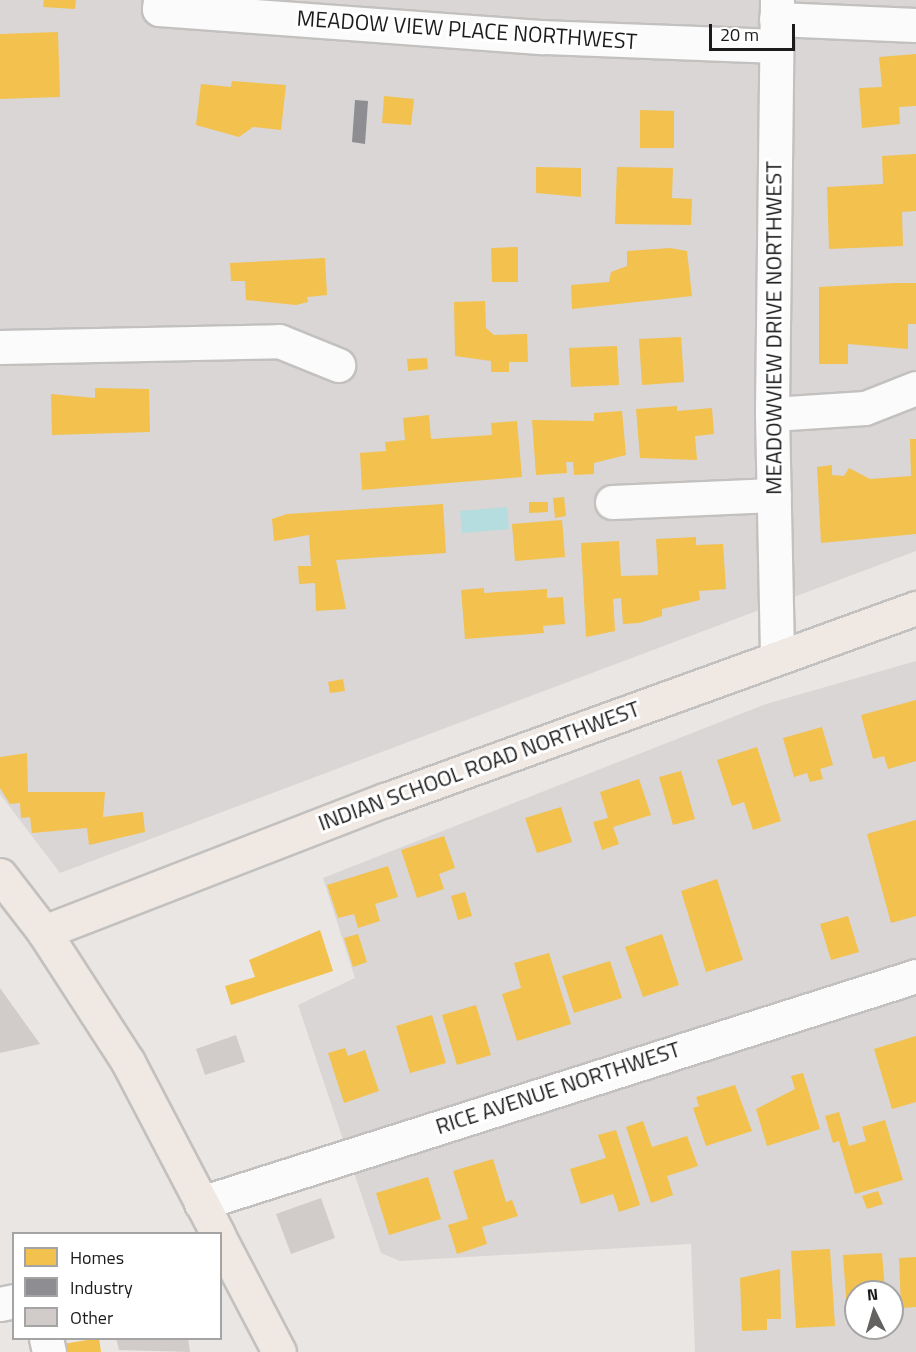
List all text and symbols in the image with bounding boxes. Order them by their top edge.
street label: MEADOW VIEW PLACE NORTHWEST [296,5,638,55]
scale bar [712,12,798,50]
text: 20 m [720,21,759,48]
street label: MEADOWVIEW DRIVE NORTHWEST [761,161,787,495]
street label: INDIAN SCHOOL ROAD NORTHWEST [315,695,643,837]
street label: RICE AVENUE NORTHWEST [432,1036,684,1140]
legend [12,1232,222,1340]
text: Homes [70,1244,124,1271]
text: Industry [70,1274,133,1301]
north arrow [844,1280,904,1340]
text: N [866,1282,879,1306]
text: Other [70,1304,113,1331]

